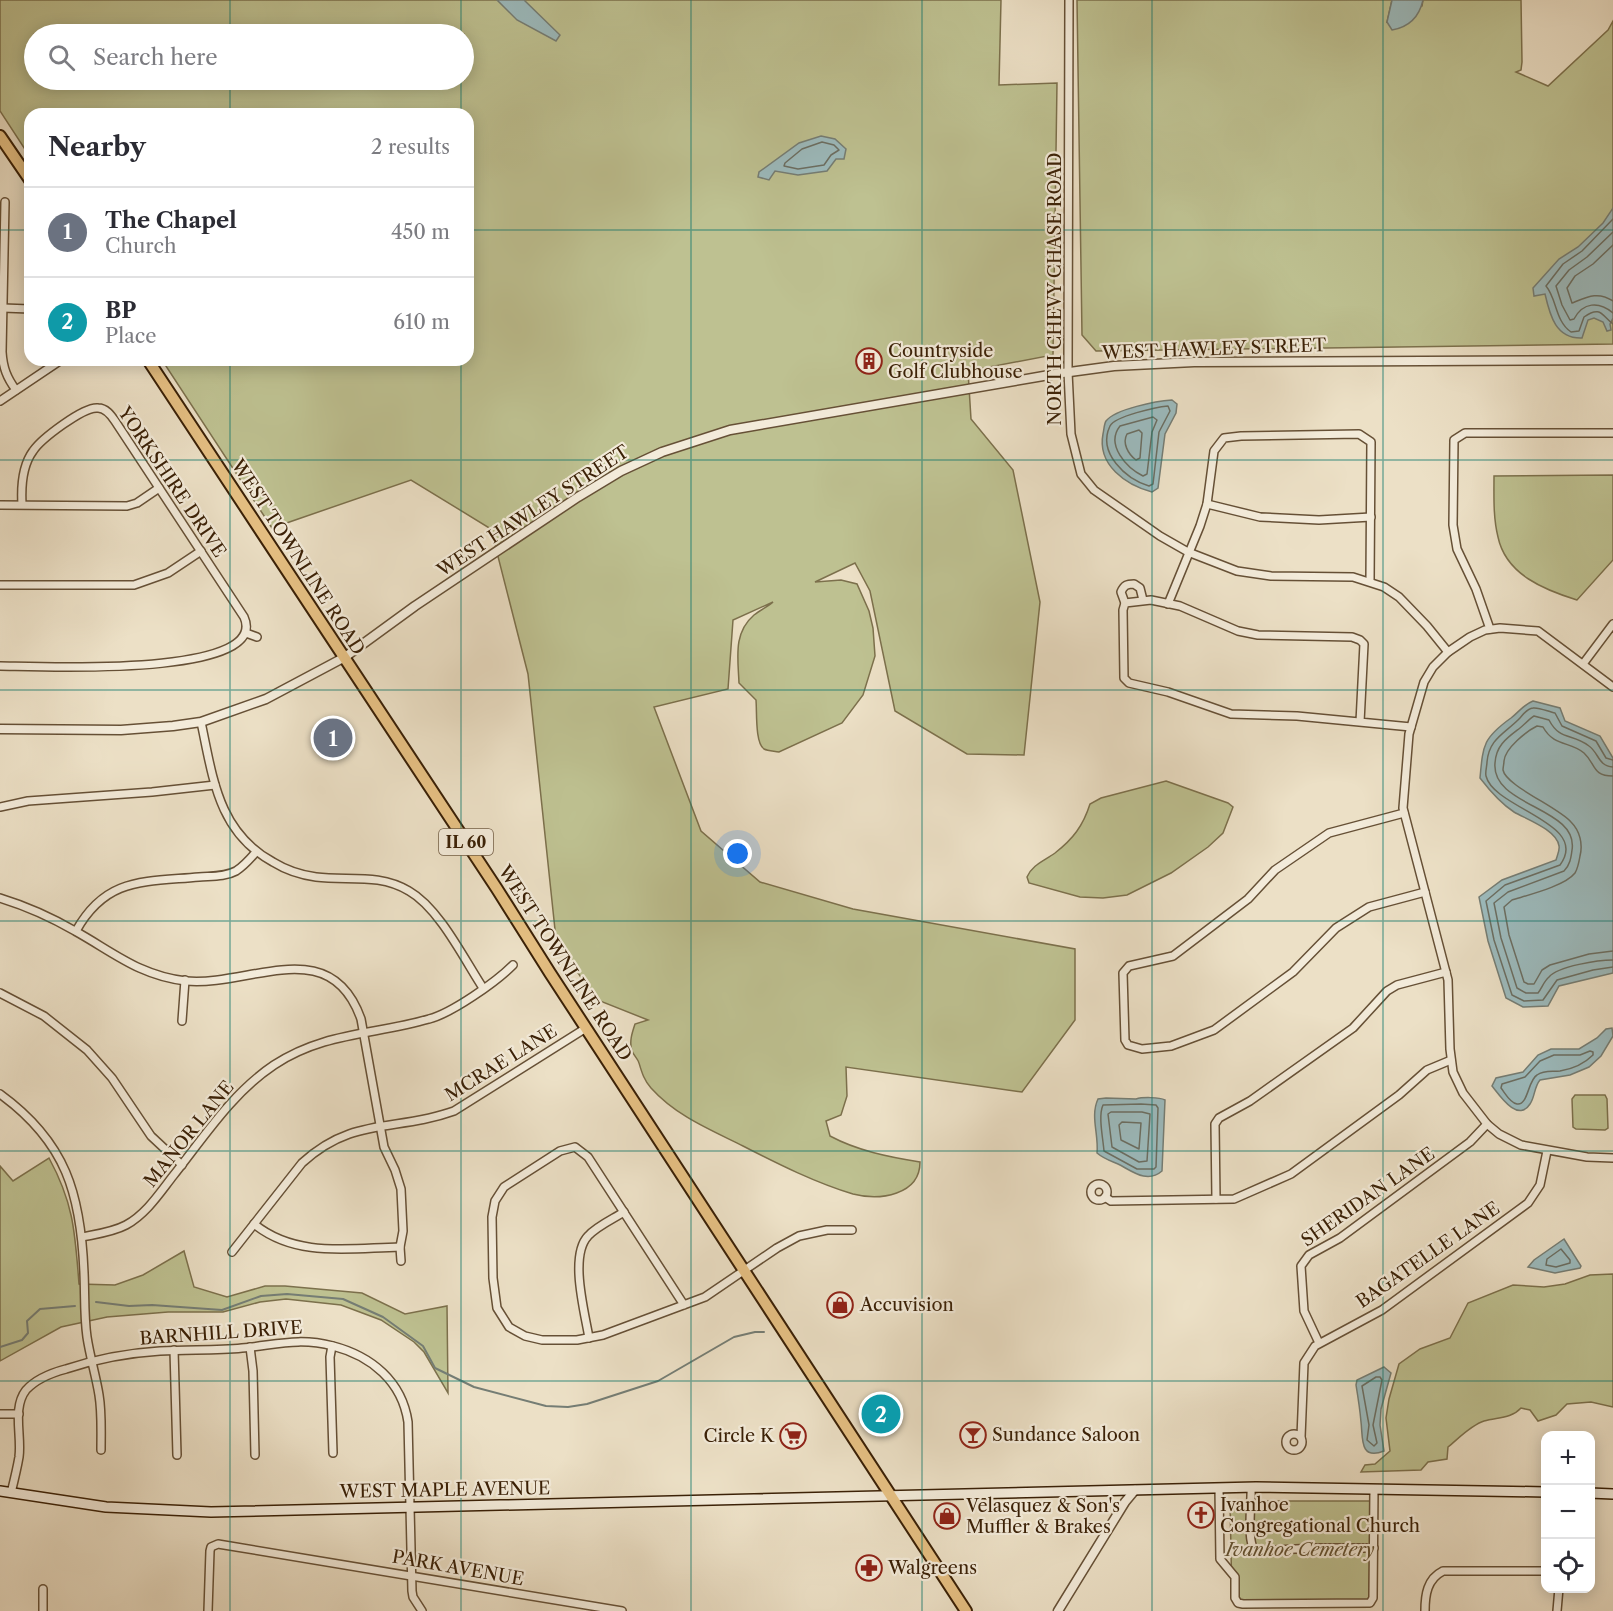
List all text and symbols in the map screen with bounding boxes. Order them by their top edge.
search box [24,24,474,90]
icon: search [45,41,78,74]
text: Search here [93,44,218,71]
text: Nearby [48,131,146,163]
text: 2 results [371,135,450,159]
street label: NORTH CHEVY CHASE ROAD [1044,152,1066,426]
text: The Chapel [105,207,237,234]
text: 1 [63,220,72,244]
text: 450 m [391,220,450,244]
text: Church [105,234,176,258]
text: BP [105,297,136,324]
text: 2 [62,310,73,334]
text: 610 m [393,310,450,334]
text: Place [105,324,156,348]
street label: WEST HAWLEY STREET [1100,334,1327,364]
place label: Countryside Golf Clubhouse [888,340,1023,383]
building icon: Countryside Golf Clubhouse [854,346,884,376]
street label: YORKSHIRE DRIVE [113,402,231,562]
street label: WEST HAWLEY STREET [432,440,634,582]
street label: WEST TOWNLINE ROAD [226,454,369,659]
pin: 1 [314,716,352,760]
road number: IL 60 [439,829,493,855]
your location [723,839,752,868]
street label: WEST TOWNLINE ROAD [493,860,636,1065]
street label: MCRAE LANE [441,1020,561,1106]
street label: MANOR LANE [139,1076,239,1192]
street label: SHERIDAN LANE [1297,1143,1439,1251]
street label: BAGATELLE LANE [1352,1197,1504,1313]
shop icon: Accuvision [825,1290,855,1320]
place label: Accuvision [859,1294,954,1316]
street label: BARNHILL DRIVE [139,1316,303,1350]
pin: 2 [862,1392,900,1436]
bar icon: Sundance Saloon [958,1420,988,1450]
supermarket icon: Circle K [778,1421,808,1451]
place label: Sundance Saloon [992,1424,1140,1446]
place label: Circle K [704,1425,775,1447]
map controls [1541,1431,1595,1593]
button: + [1541,1431,1595,1485]
street label: WEST MAPLE AVENUE [338,1477,551,1503]
button: − [1541,1485,1595,1539]
place label: Ivanhoe Congregational Church [1220,1494,1420,1537]
place label: Velasquez & Son's Muffler & Brakes [965,1495,1120,1538]
church icon: Ivanhoe Congregational Church [1186,1500,1216,1530]
shop icon: Velasquez & Son's Muffler & Brakes [932,1501,962,1531]
park label: Ivanhoe Cemetery [1223,1539,1375,1561]
button: locate [1541,1539,1595,1593]
street label: PARK AVENUE [390,1546,526,1590]
pharmacy icon: Walgreens [854,1553,884,1583]
place label: Walgreens [887,1557,977,1579]

